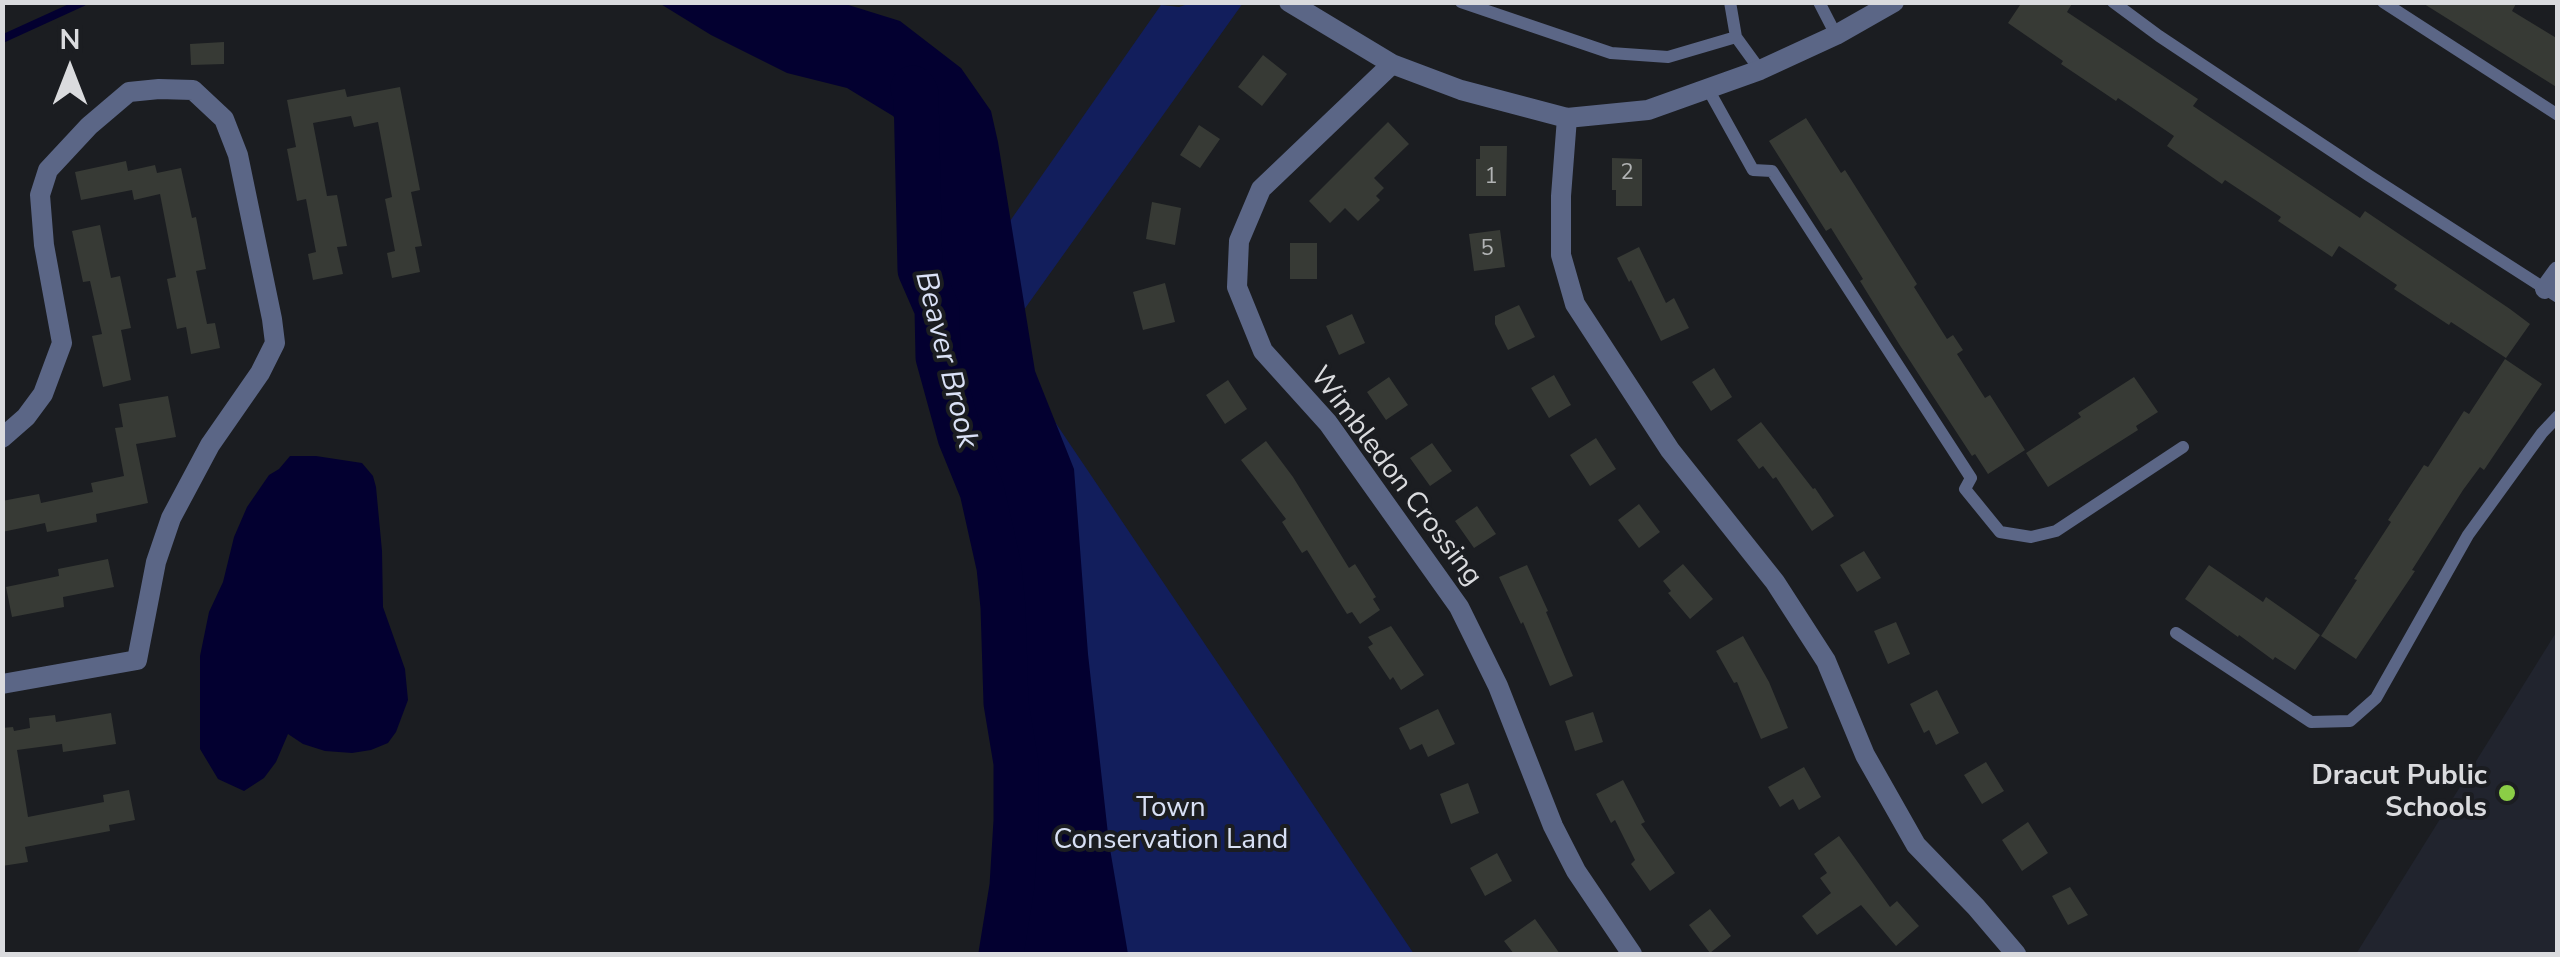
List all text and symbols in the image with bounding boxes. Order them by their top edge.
north arrow [20,20,120,120]
text: N [60,21,80,59]
house number: 2 [1620,161,1634,187]
house number: 1 [1484,165,1498,191]
house number: 5 [1480,237,1494,263]
water label: Beaver Brook [906,268,984,452]
street label: Wimbledon Crossing [1302,361,1488,593]
place label: Dracut Public Schools [2311,760,2487,826]
marker: Dracut Public Schools [2496,782,2518,804]
park label: Town Conservation Land [1054,792,1288,858]

